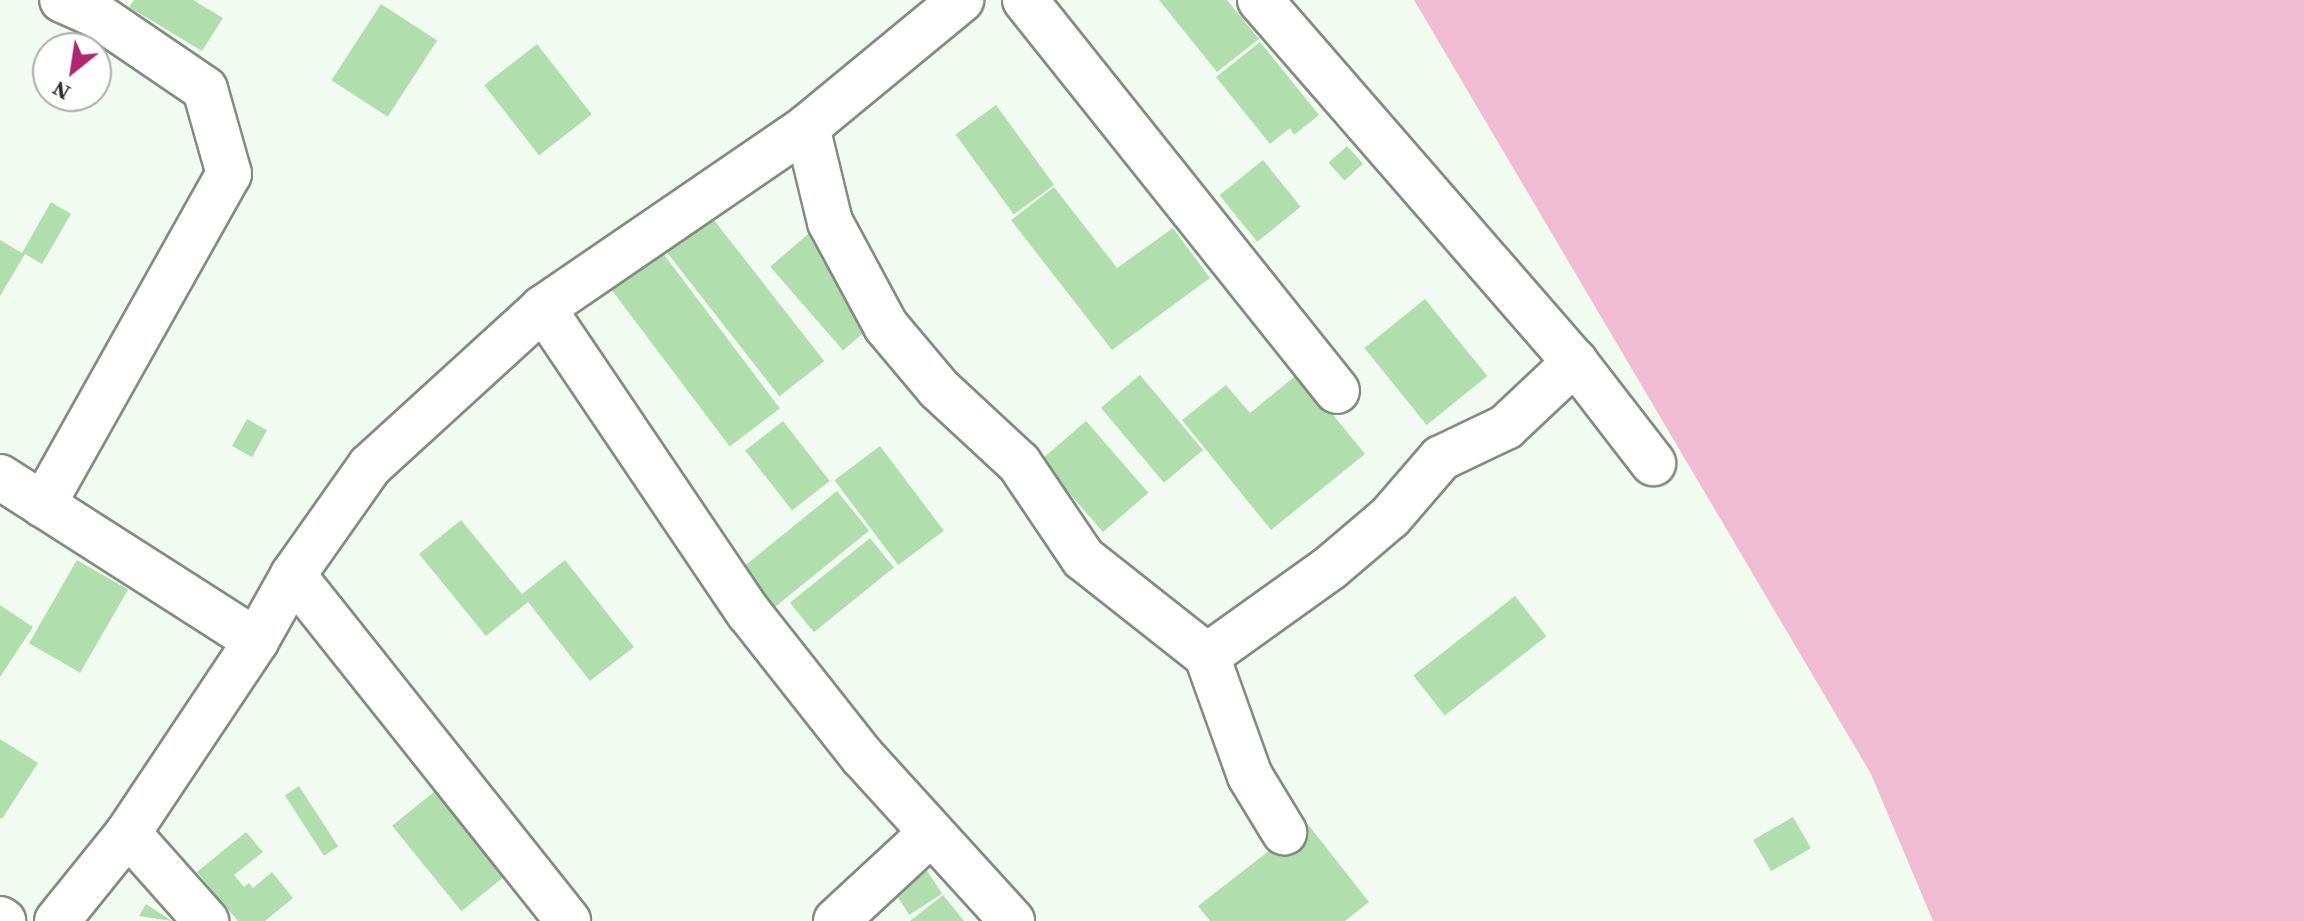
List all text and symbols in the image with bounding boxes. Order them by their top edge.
north arrow [32,32,112,112]
text: N [47,74,75,108]

